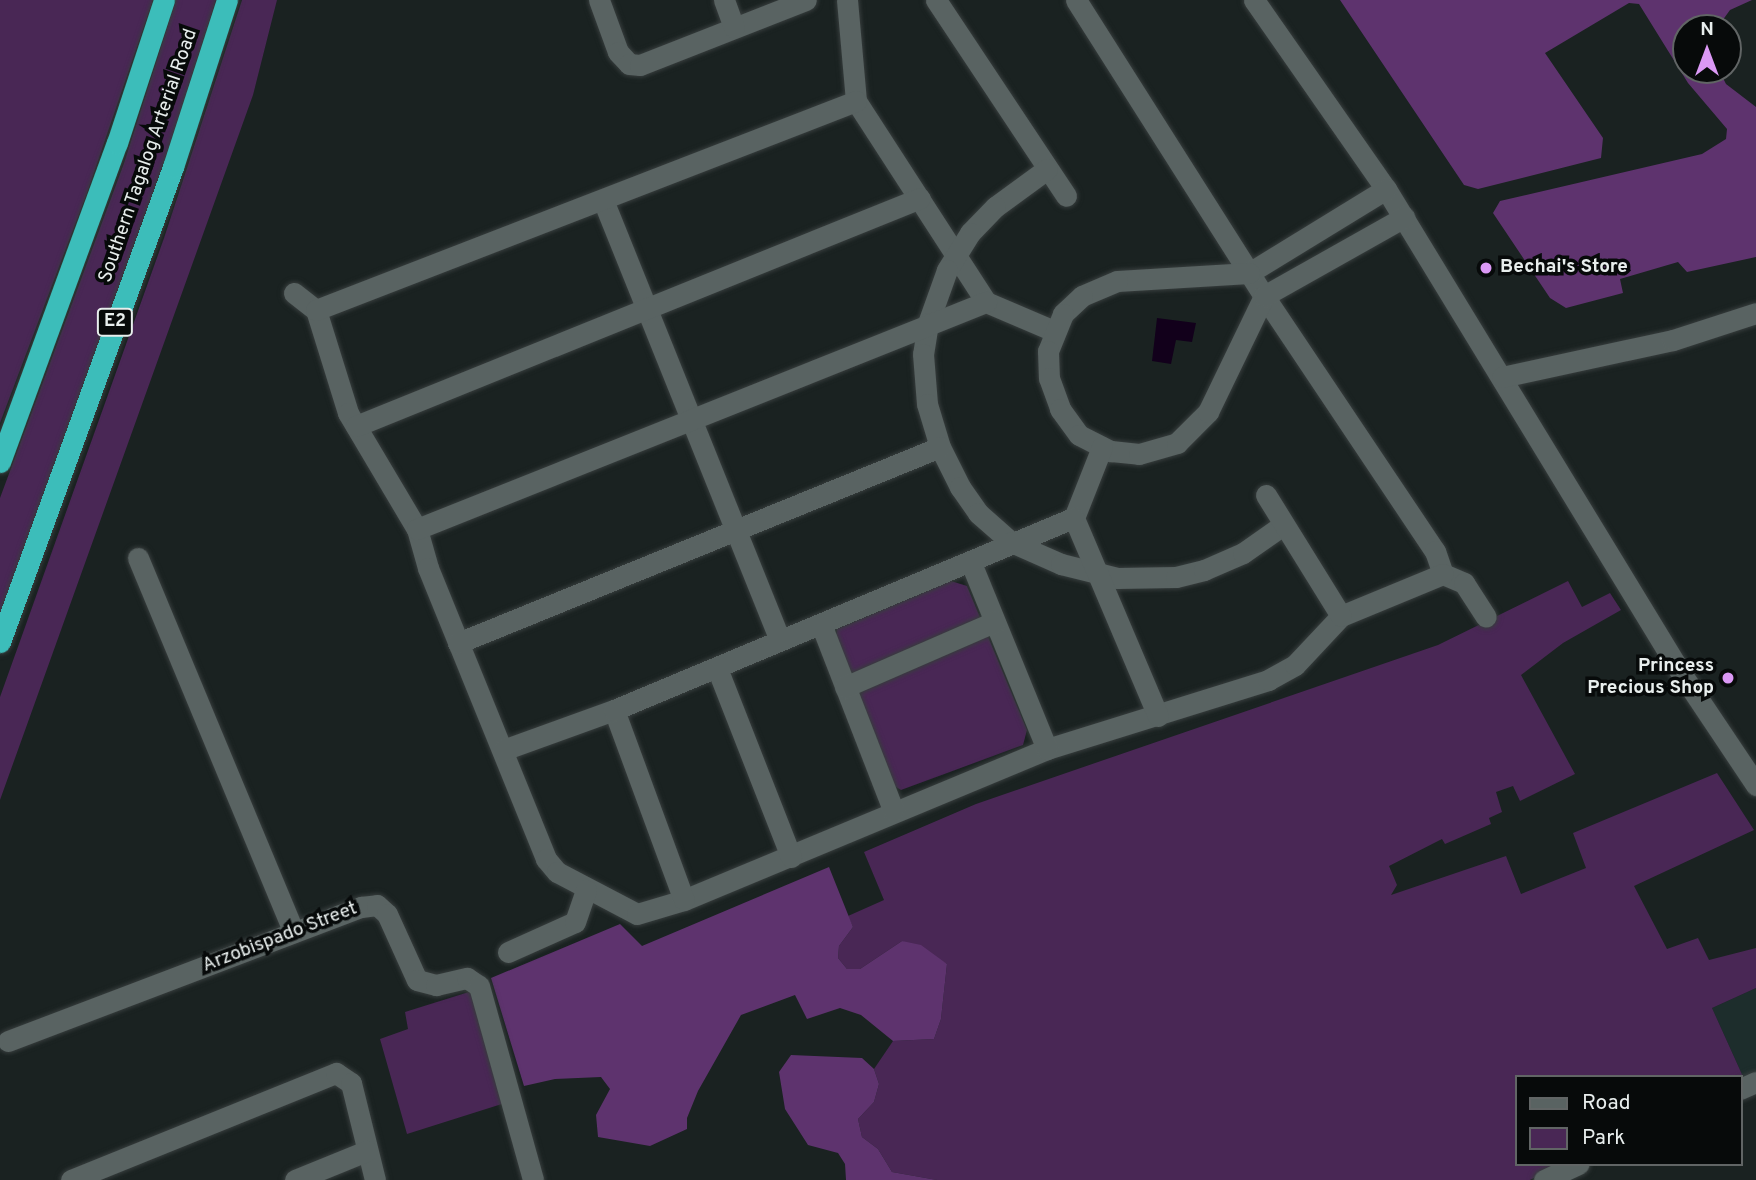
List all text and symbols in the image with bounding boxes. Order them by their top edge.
north arrow [1672,14,1742,84]
text: N [1700,18,1714,42]
street label: Southern Tagalog Arterial Road [95,25,203,287]
place label: Bechai's Store [1500,257,1628,279]
marker: Bechai's Store [1478,260,1494,276]
road number: E2 [96,308,134,336]
place label: Princess Precious Shop [1587,656,1714,700]
marker: Princess Precious Shop [1720,670,1736,686]
street label: Arzobispado Street [199,898,361,978]
legend [1514,1075,1742,1166]
text: Road [1582,1090,1631,1117]
text: Park [1582,1125,1625,1152]

